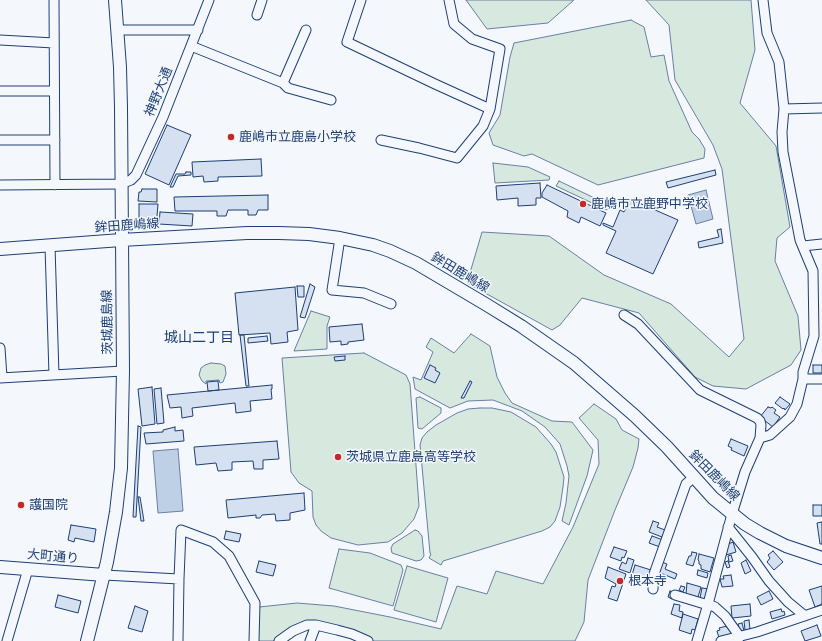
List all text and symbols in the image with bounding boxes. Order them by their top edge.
street label: 神野大通 [142,65,176,119]
place label: 鹿嶋市立鹿島小学校 [239,129,356,145]
marker: 鹿嶋市立鹿島小学校 [226,132,236,142]
place label: 鹿嶋市立鹿野中学校 [591,196,708,212]
marker: 鹿嶋市立鹿野中学校 [578,199,588,209]
street label: 鉾田鹿嶋線 [94,216,160,236]
street label: 鉾田鹿嶋線 [428,250,492,296]
street label: 茨城鹿島線 [100,289,116,355]
district label: 城山二丁目 [164,330,234,346]
street label: 鉾田鹿嶋線 [686,448,742,504]
place label: 茨城県立鹿島高等学校 [346,449,476,465]
marker: 茨城県立鹿島高等学校 [333,452,343,462]
place label: 護国院 [29,497,68,513]
marker: 護国院 [16,500,26,510]
street label: 大町通り [26,547,80,567]
place label: 根本寺 [628,573,667,589]
marker: 根本寺 [615,576,625,586]

